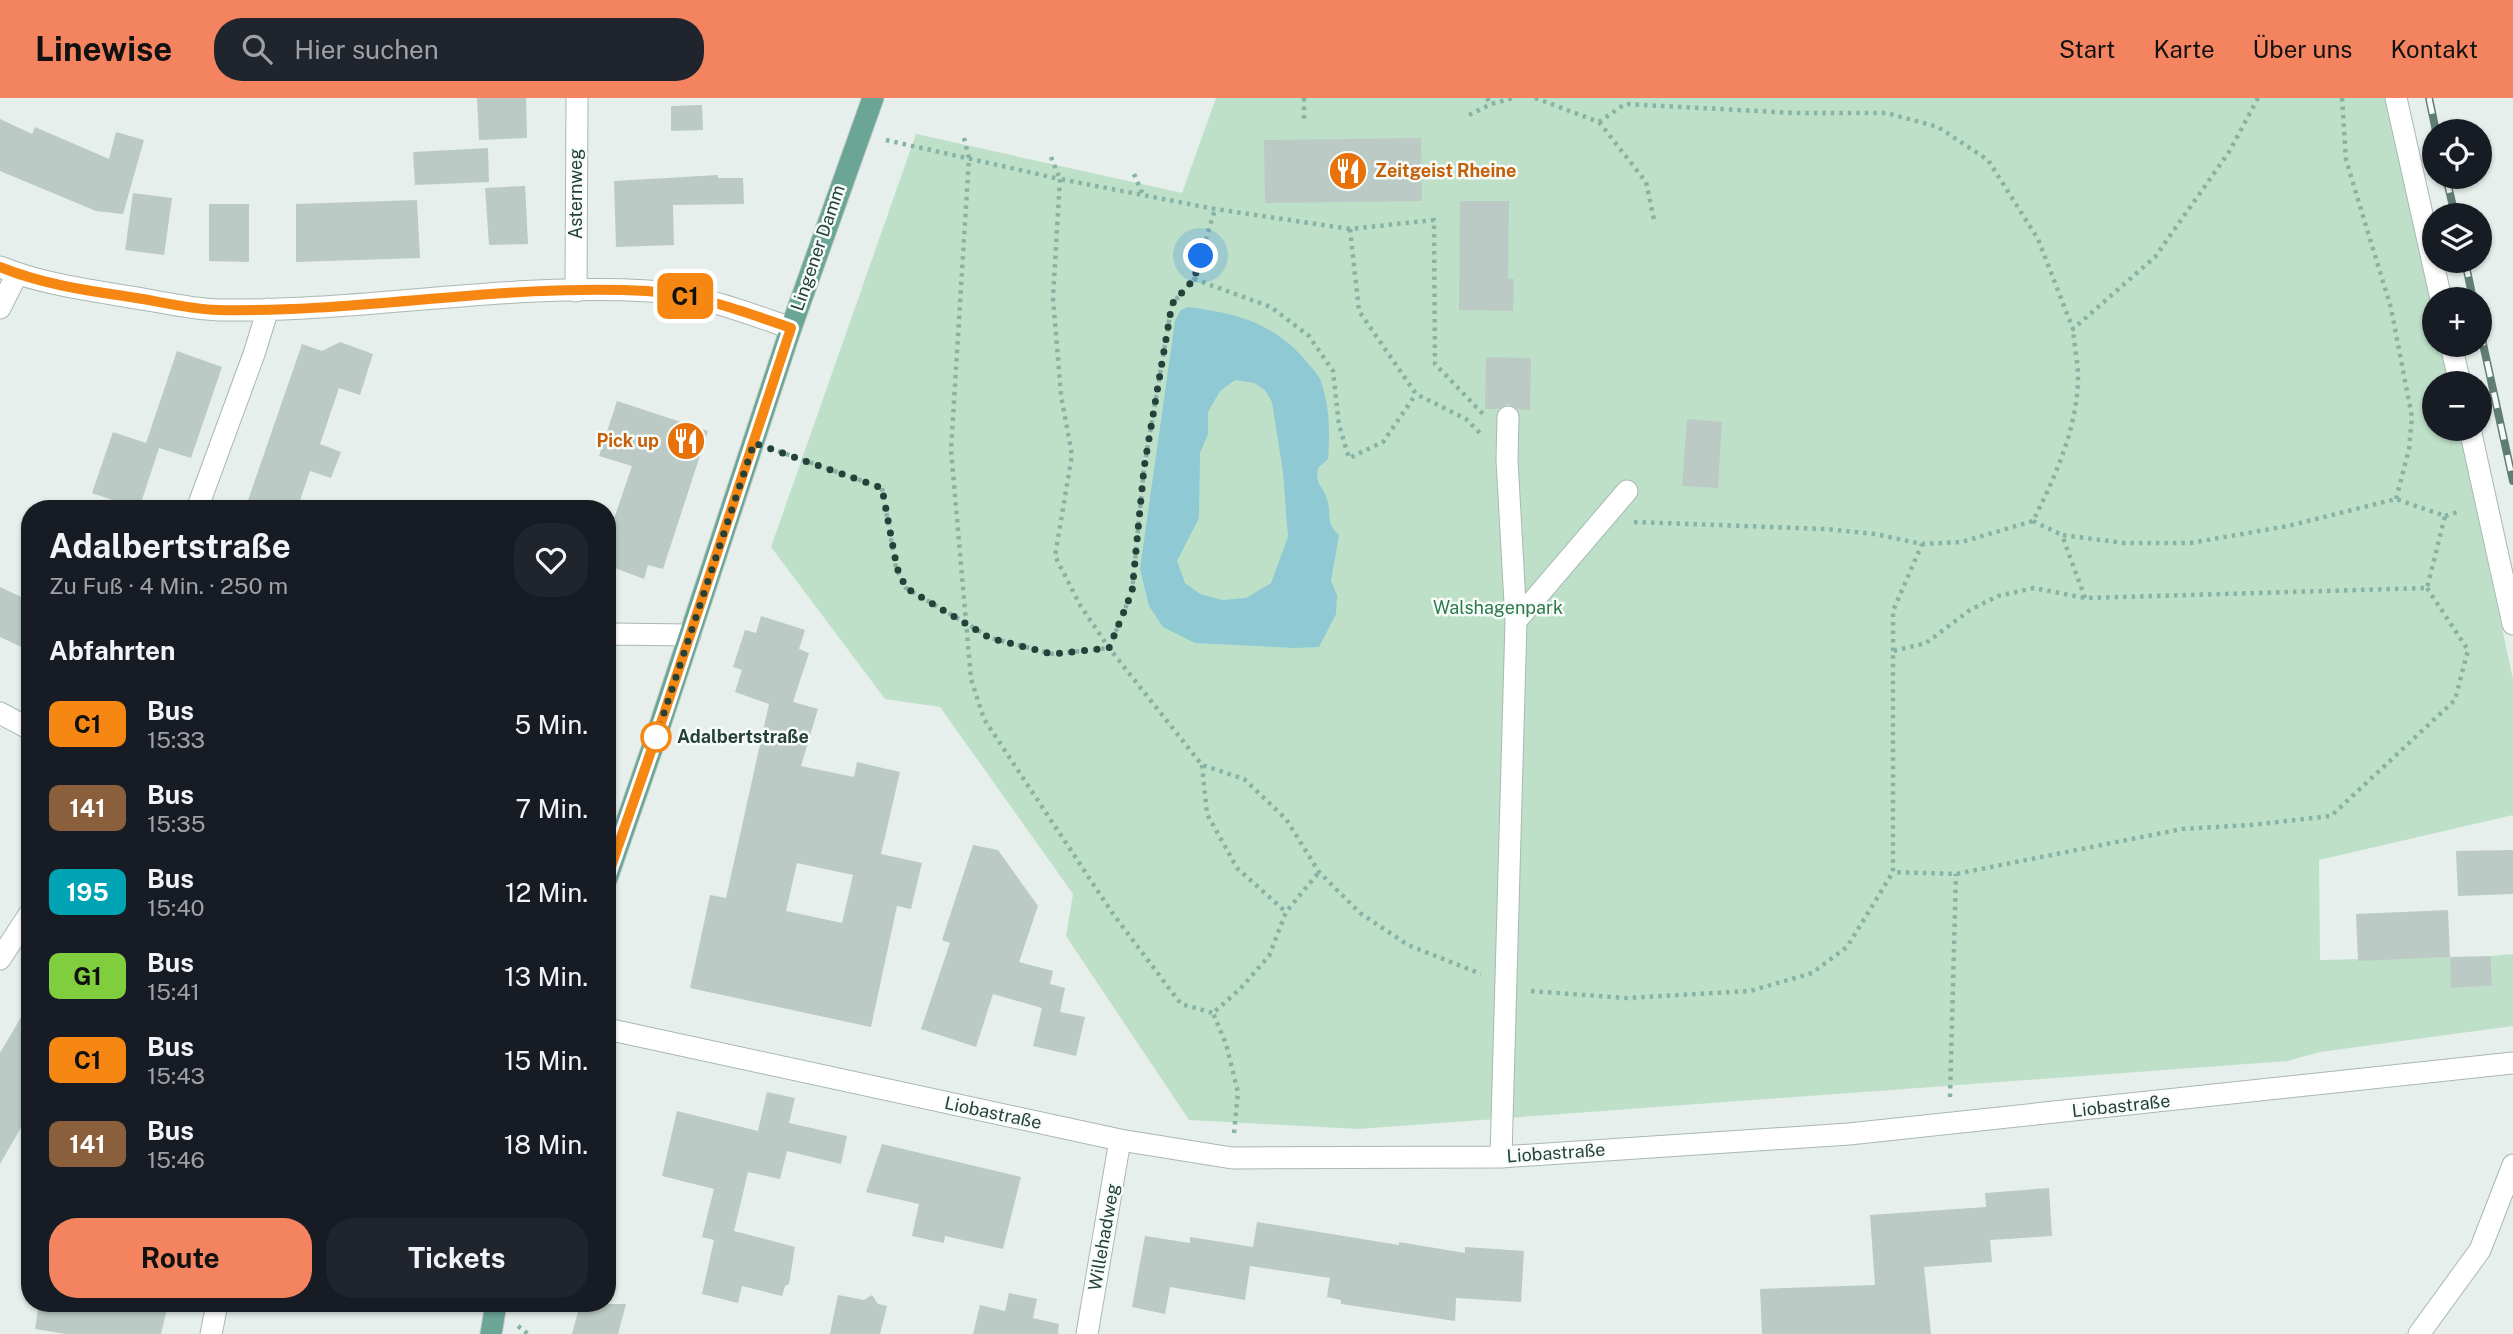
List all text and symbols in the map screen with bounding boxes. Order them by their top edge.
search box [214,18,704,81]
text: Linewise [35,30,172,68]
icon: search [238,30,276,68]
text: Hier suchen [294,34,439,65]
text: Start [2059,35,2115,63]
text: Karte [2153,35,2215,63]
text: Über uns [2253,35,2352,63]
text: Kontakt [2390,35,2478,63]
map controls [2422,119,2492,441]
button: locate [2422,119,2492,189]
street label: Asternweg [565,149,586,239]
restaurant icon: Zeitgeist Rheine [1327,150,1369,192]
place label: Zeitgeist Rheine [1375,160,1516,181]
street label: Lingener Damm [786,182,849,314]
button: layers [2422,203,2492,273]
your location [1183,238,1218,273]
line badge: C1 [654,273,716,319]
text: C1 [671,282,699,310]
button: + [2422,287,2492,357]
button: − [2422,371,2492,441]
restaurant icon: Pick up [665,420,707,462]
place label: Pick up [596,430,659,451]
button: heart [514,523,588,597]
text: Adalbertstraße [49,527,291,565]
text: Zu Fuß · 4 Min. · 250 m [49,572,288,599]
park label: Walshagenpark [1433,597,1563,618]
text: Abfahrten [49,635,175,666]
text: Bus [147,695,194,726]
text: 5 Min. [515,709,588,740]
text: C1 [74,710,101,738]
marker: Adalbertstraße [641,722,671,752]
text: 15:33 [147,726,205,753]
place label: Adalbertstraße [677,726,809,747]
text: Bus [147,779,194,810]
text: 7 Min. [516,793,588,824]
text: 141 [69,794,106,822]
text: 15:35 [147,810,206,837]
text: Bus [147,863,194,894]
text: 12 Min. [505,877,588,908]
text: 195 [66,878,109,906]
text: 15:40 [147,894,205,921]
text: Bus [147,947,194,978]
text: 13 Min. [504,961,588,992]
text: G1 [73,962,102,990]
text: 15:41 [147,978,200,1005]
text: Bus [147,1031,194,1062]
text: 15 Min. [504,1045,588,1076]
text: C1 [74,1046,101,1074]
text: 15:43 [147,1062,205,1089]
street label: Liobastraße [2071,1090,2171,1121]
street label: Liobastraße [943,1092,1044,1133]
text: Bus [147,1115,194,1146]
text: 18 Min. [504,1129,588,1160]
text: 141 [69,1130,106,1158]
street label: Liobastraße [1506,1139,1606,1166]
text: 15:46 [147,1146,205,1173]
street label: Willehadweg [1084,1182,1123,1292]
button: Route [49,1218,312,1298]
button: Tickets [326,1218,588,1298]

